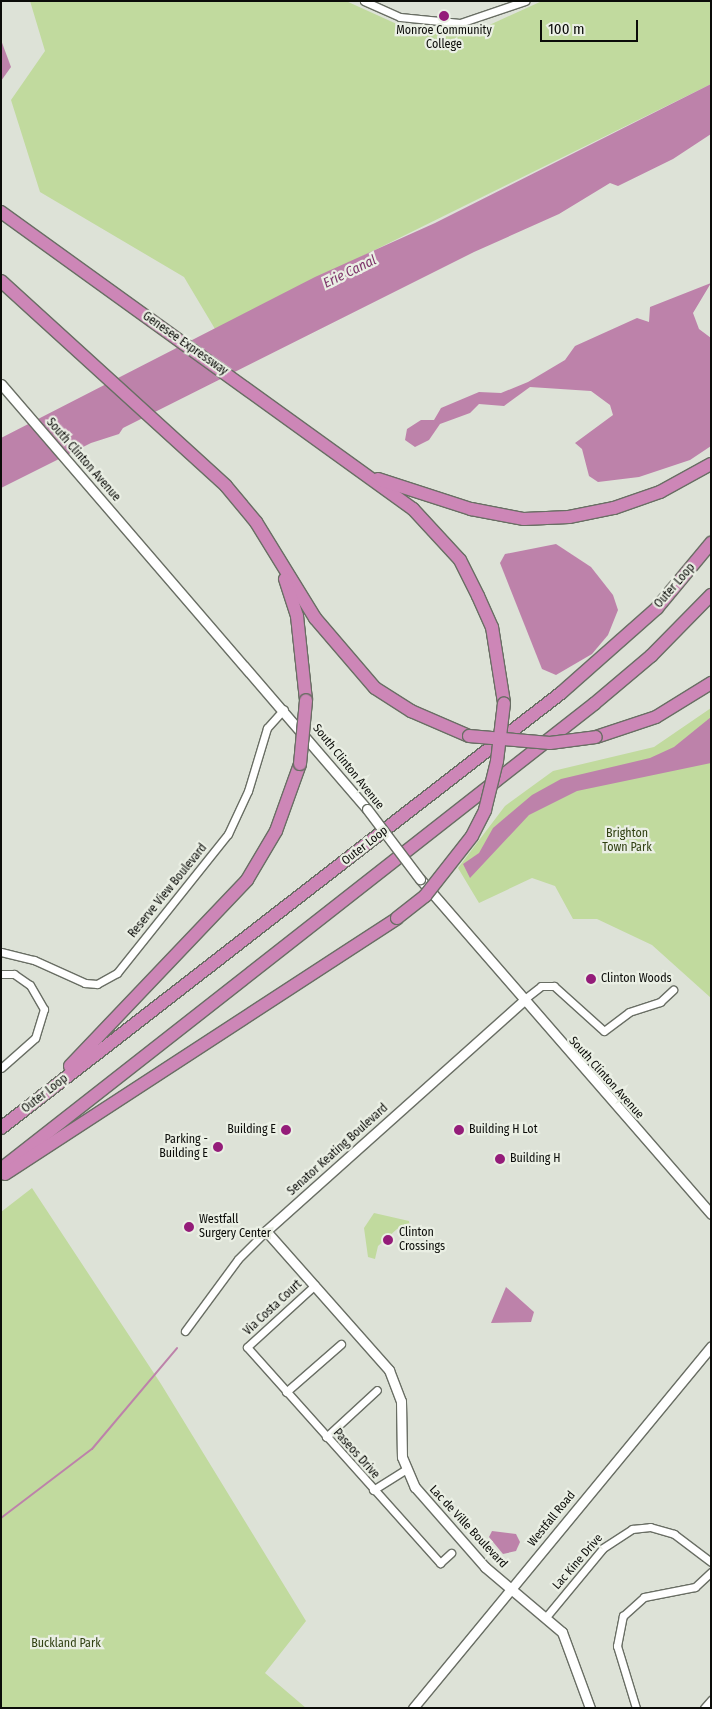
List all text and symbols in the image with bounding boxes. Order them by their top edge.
marker: Monroe Community College [438,10,450,22]
scale bar [542,10,640,42]
text: 100 m [548,20,585,38]
place label: Monroe Community College [396,24,492,52]
water label: Erie Canal [321,252,379,292]
street label: Genesee Expressway [140,309,230,379]
street label: South Clinton Avenue [43,416,123,504]
street label: Outer Loop [652,561,698,611]
street label: South Clinton Avenue [309,722,387,812]
street label: Outer Loop [339,824,391,868]
park label: Brighton Town Park [602,827,652,855]
street label: Reserve View Boulevard [126,841,210,941]
place label: Clinton Woods [601,972,672,986]
marker: Clinton Woods [585,973,597,985]
street label: South Clinton Avenue [565,1034,647,1122]
street label: Outer Loop [19,1072,71,1116]
street label: Senator Keating Boulevard [285,1101,391,1199]
place label: Building E [227,1123,276,1137]
place label: Building H Lot [469,1123,538,1137]
marker: Building E [280,1124,292,1136]
marker: Building H Lot [453,1124,465,1136]
place label: Parking - Building E [159,1133,208,1161]
marker: Parking - Building E [212,1141,224,1153]
place label: Building H [510,1152,560,1166]
marker: Building H [494,1153,506,1165]
place label: Westfall Surgery Center [199,1213,271,1241]
marker: Westfall Surgery Center [183,1221,195,1233]
place label: Clinton Crossings [399,1226,445,1254]
marker: Clinton Crossings [381,1233,395,1247]
street label: Via Costa Court [241,1277,305,1339]
street label: Paseos Drive [330,1426,382,1482]
street label: Lac de Ville Boulevard [426,1483,510,1571]
street label: Westfall Road [525,1488,579,1550]
street label: Lac Kine Drive [550,1531,606,1593]
park label: Buckland Park [31,1637,101,1651]

